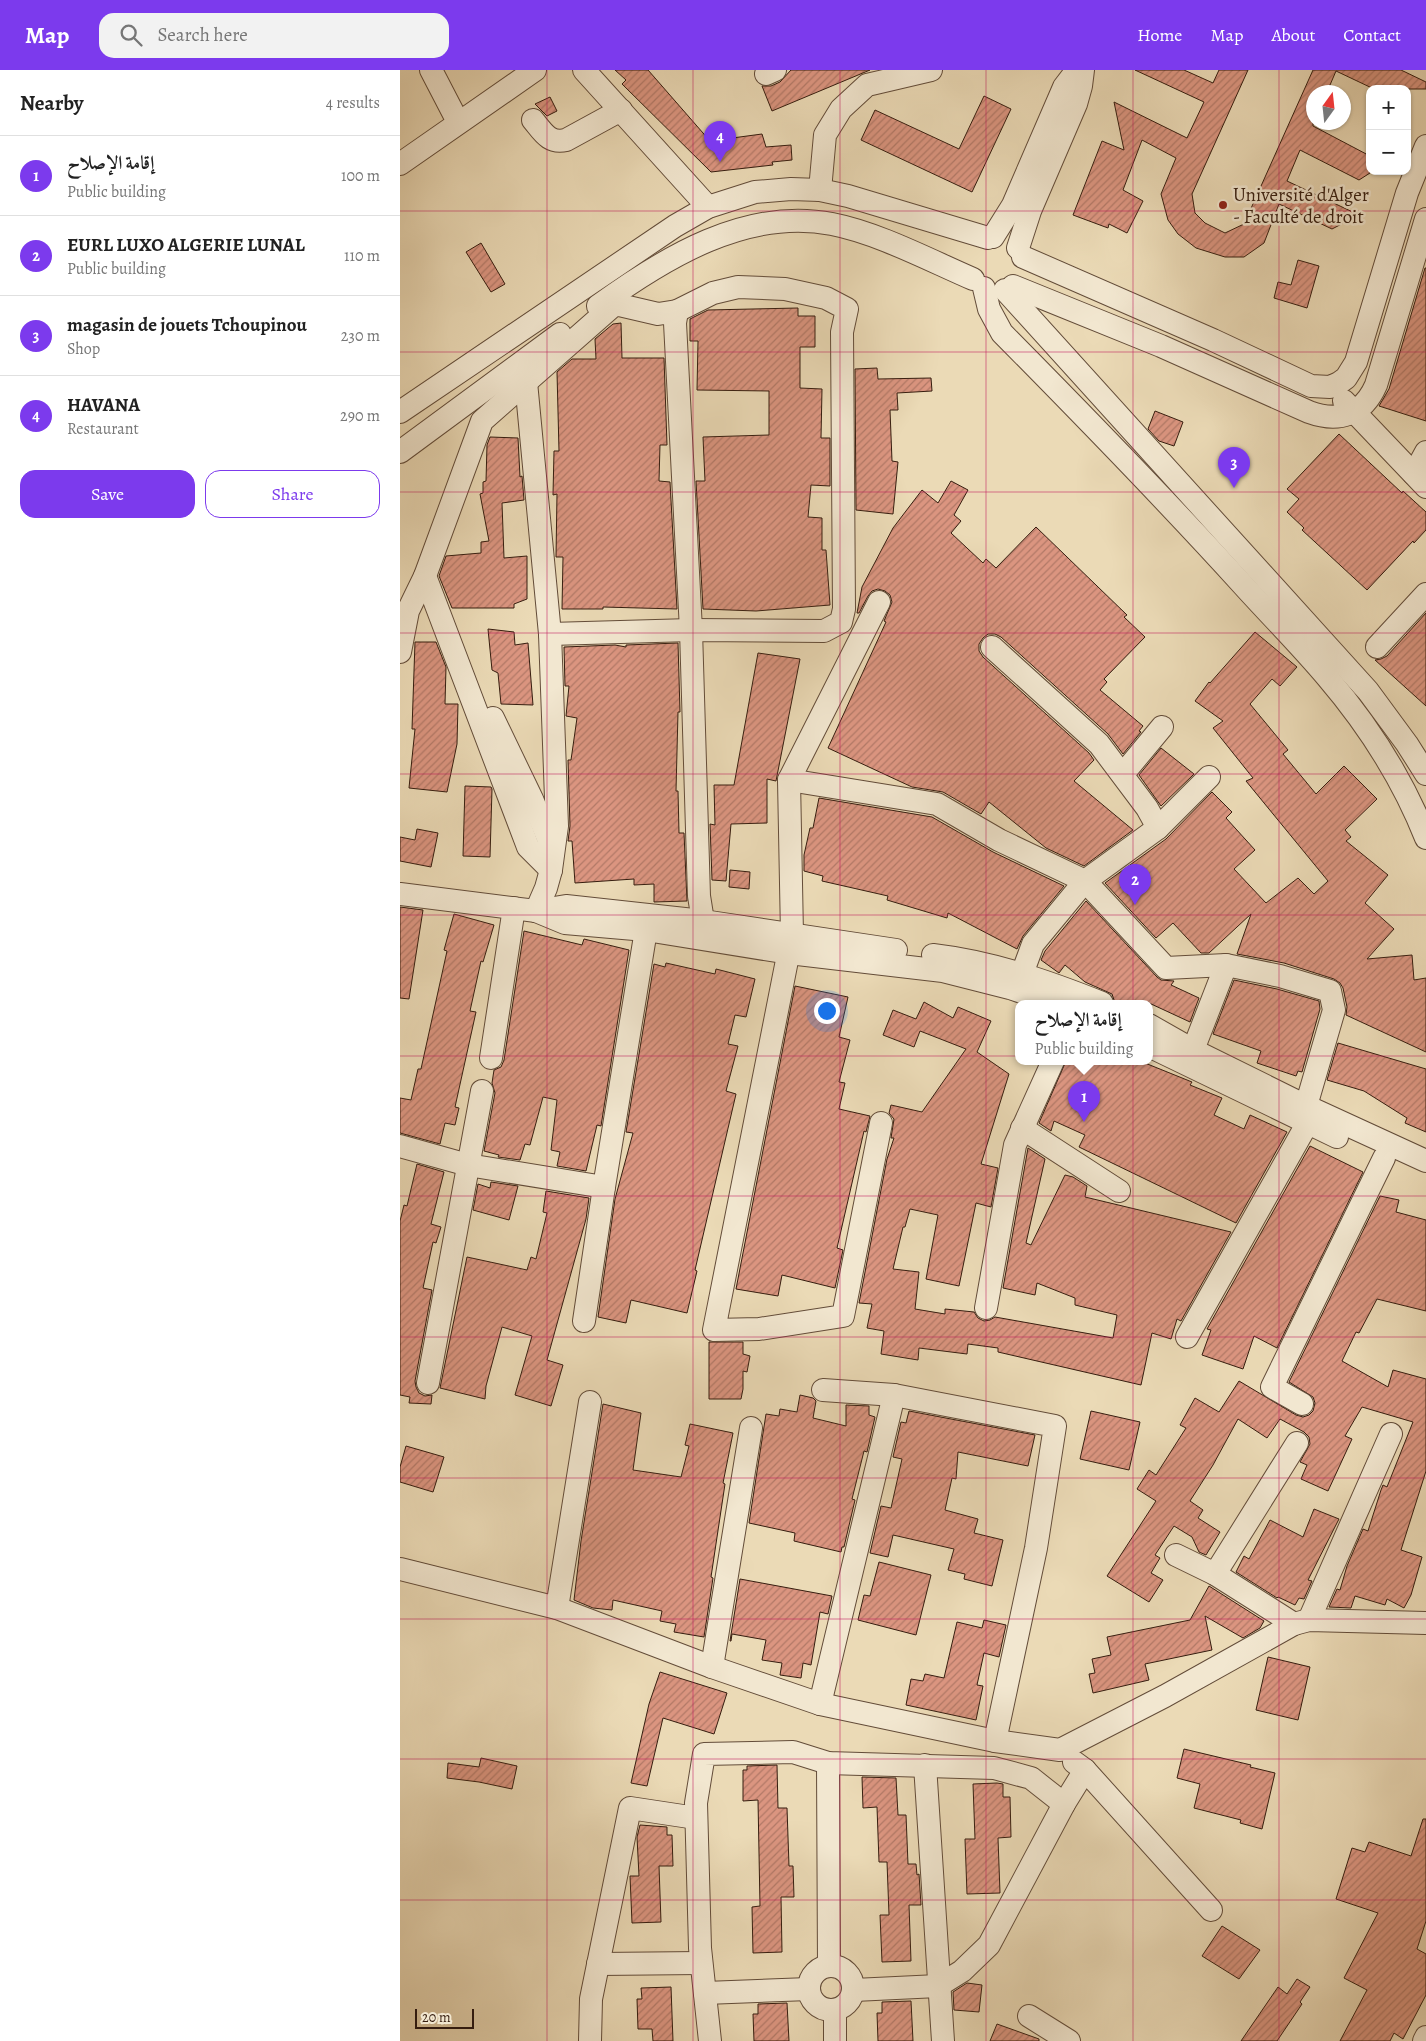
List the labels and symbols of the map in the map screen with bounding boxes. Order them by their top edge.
north arrow [1306,85,1351,130]
pin: 4 [704,121,736,162]
place label: Université d'Alger - Faculté de droit [1233,182,1369,230]
marker: Université d'Alger - Faculté de droit [1217,199,1229,211]
pin: 3 [1218,447,1250,488]
pin: 2 [1119,864,1151,905]
your location [814,998,840,1024]
pin: 1 [1068,1081,1100,1122]
scale bar [415,2006,474,2029]

